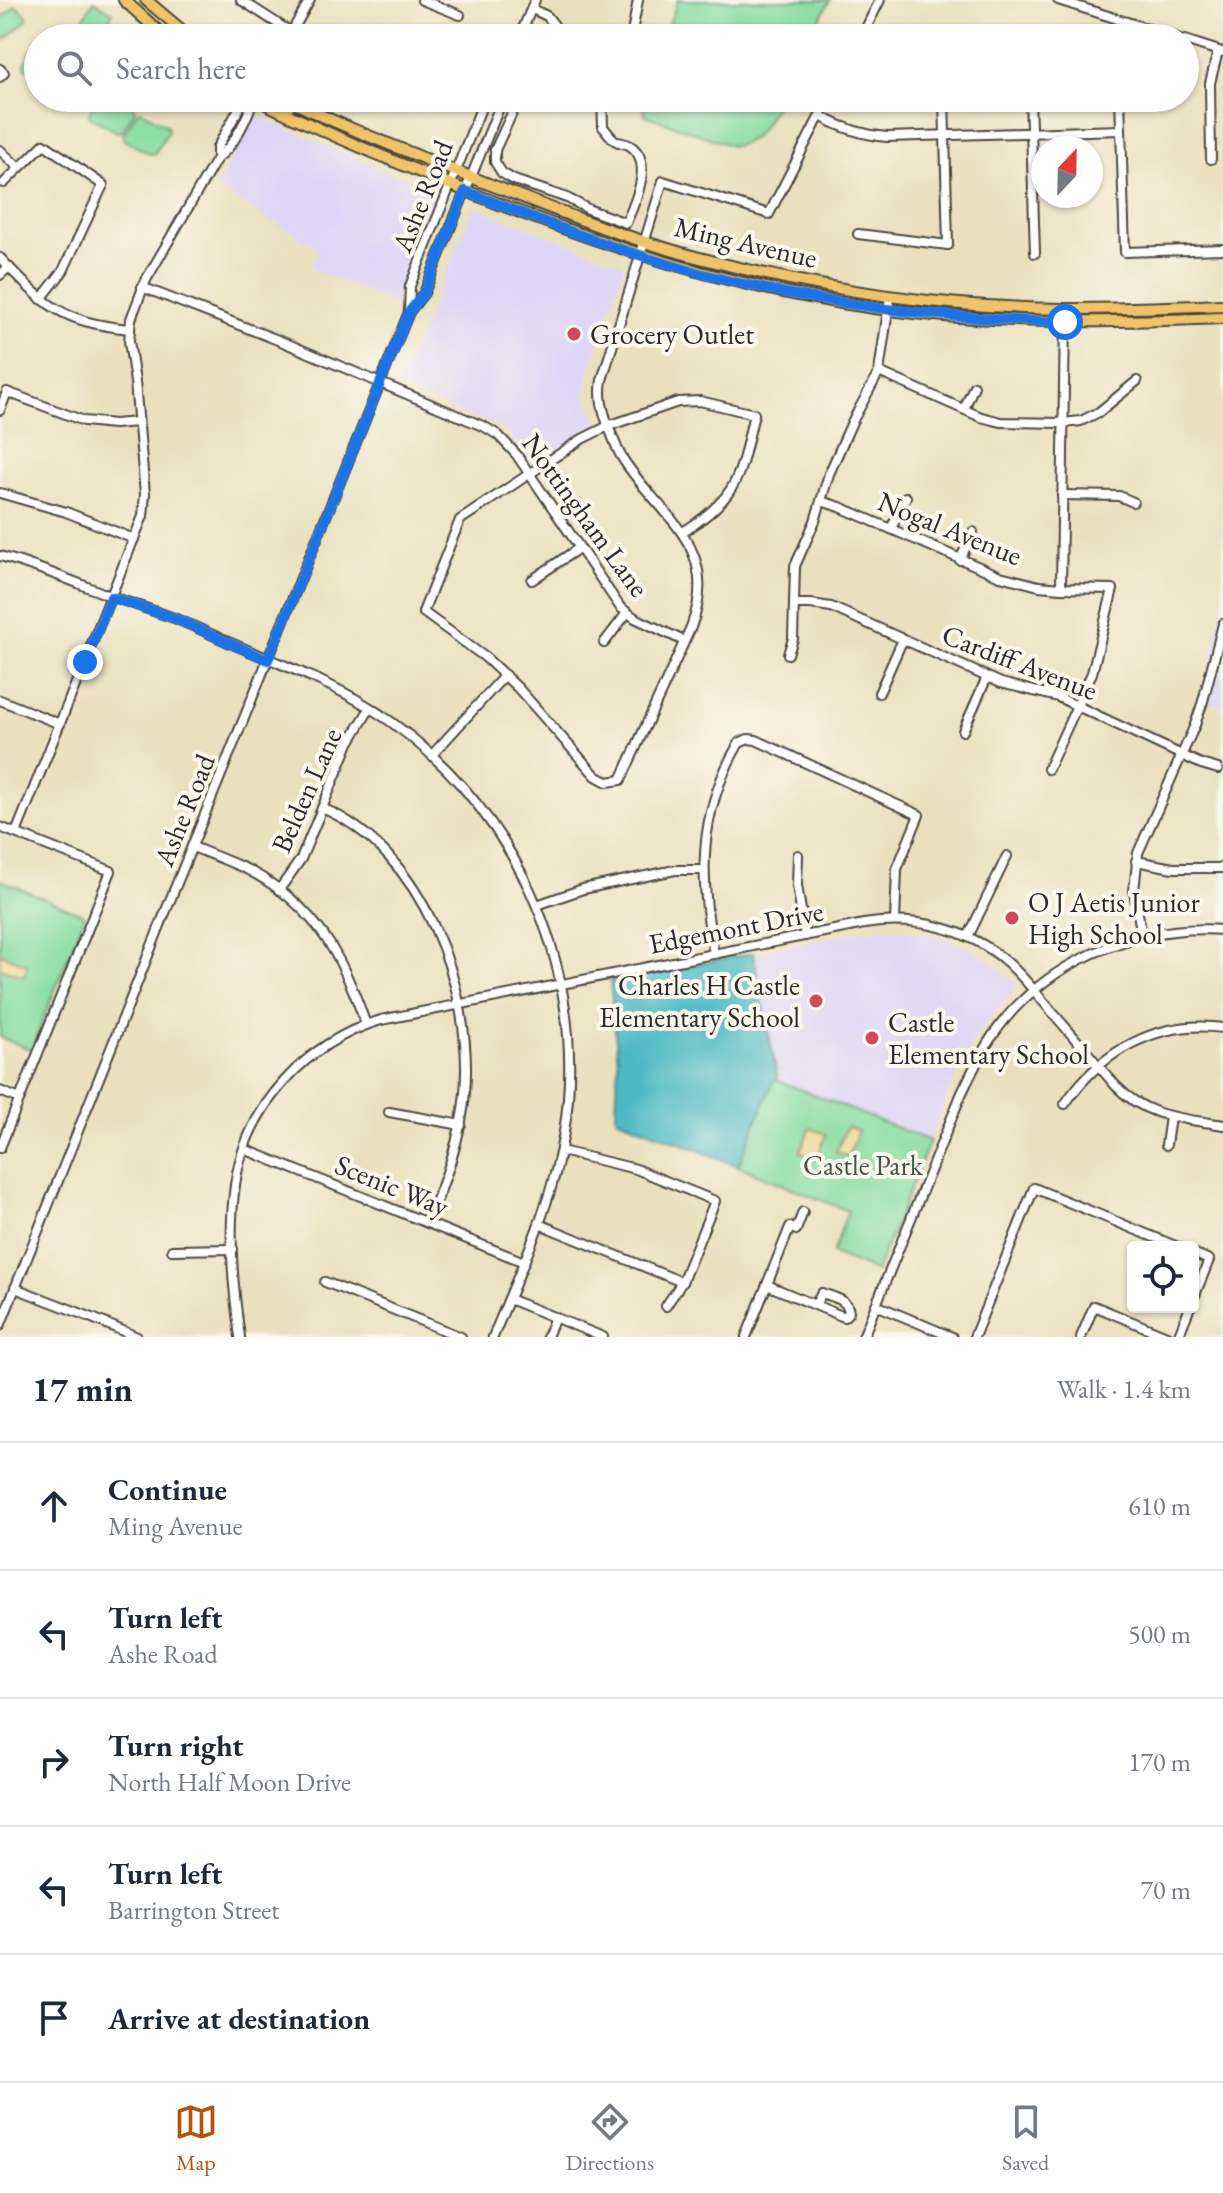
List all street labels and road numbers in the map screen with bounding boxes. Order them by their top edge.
street label: Ashe Road [383,134,461,258]
street label: Ming Avenue [671,208,821,276]
street label: Nottingham Lane [515,426,658,604]
street label: Nogal Avenue [873,483,1027,573]
street label: Cardiff Avenue [937,616,1103,708]
street label: Belden Lane [263,722,349,858]
street label: Ashe Road [145,748,223,872]
street label: Edgemont Drive [646,892,826,962]
street label: Scenic Way [330,1146,455,1224]

